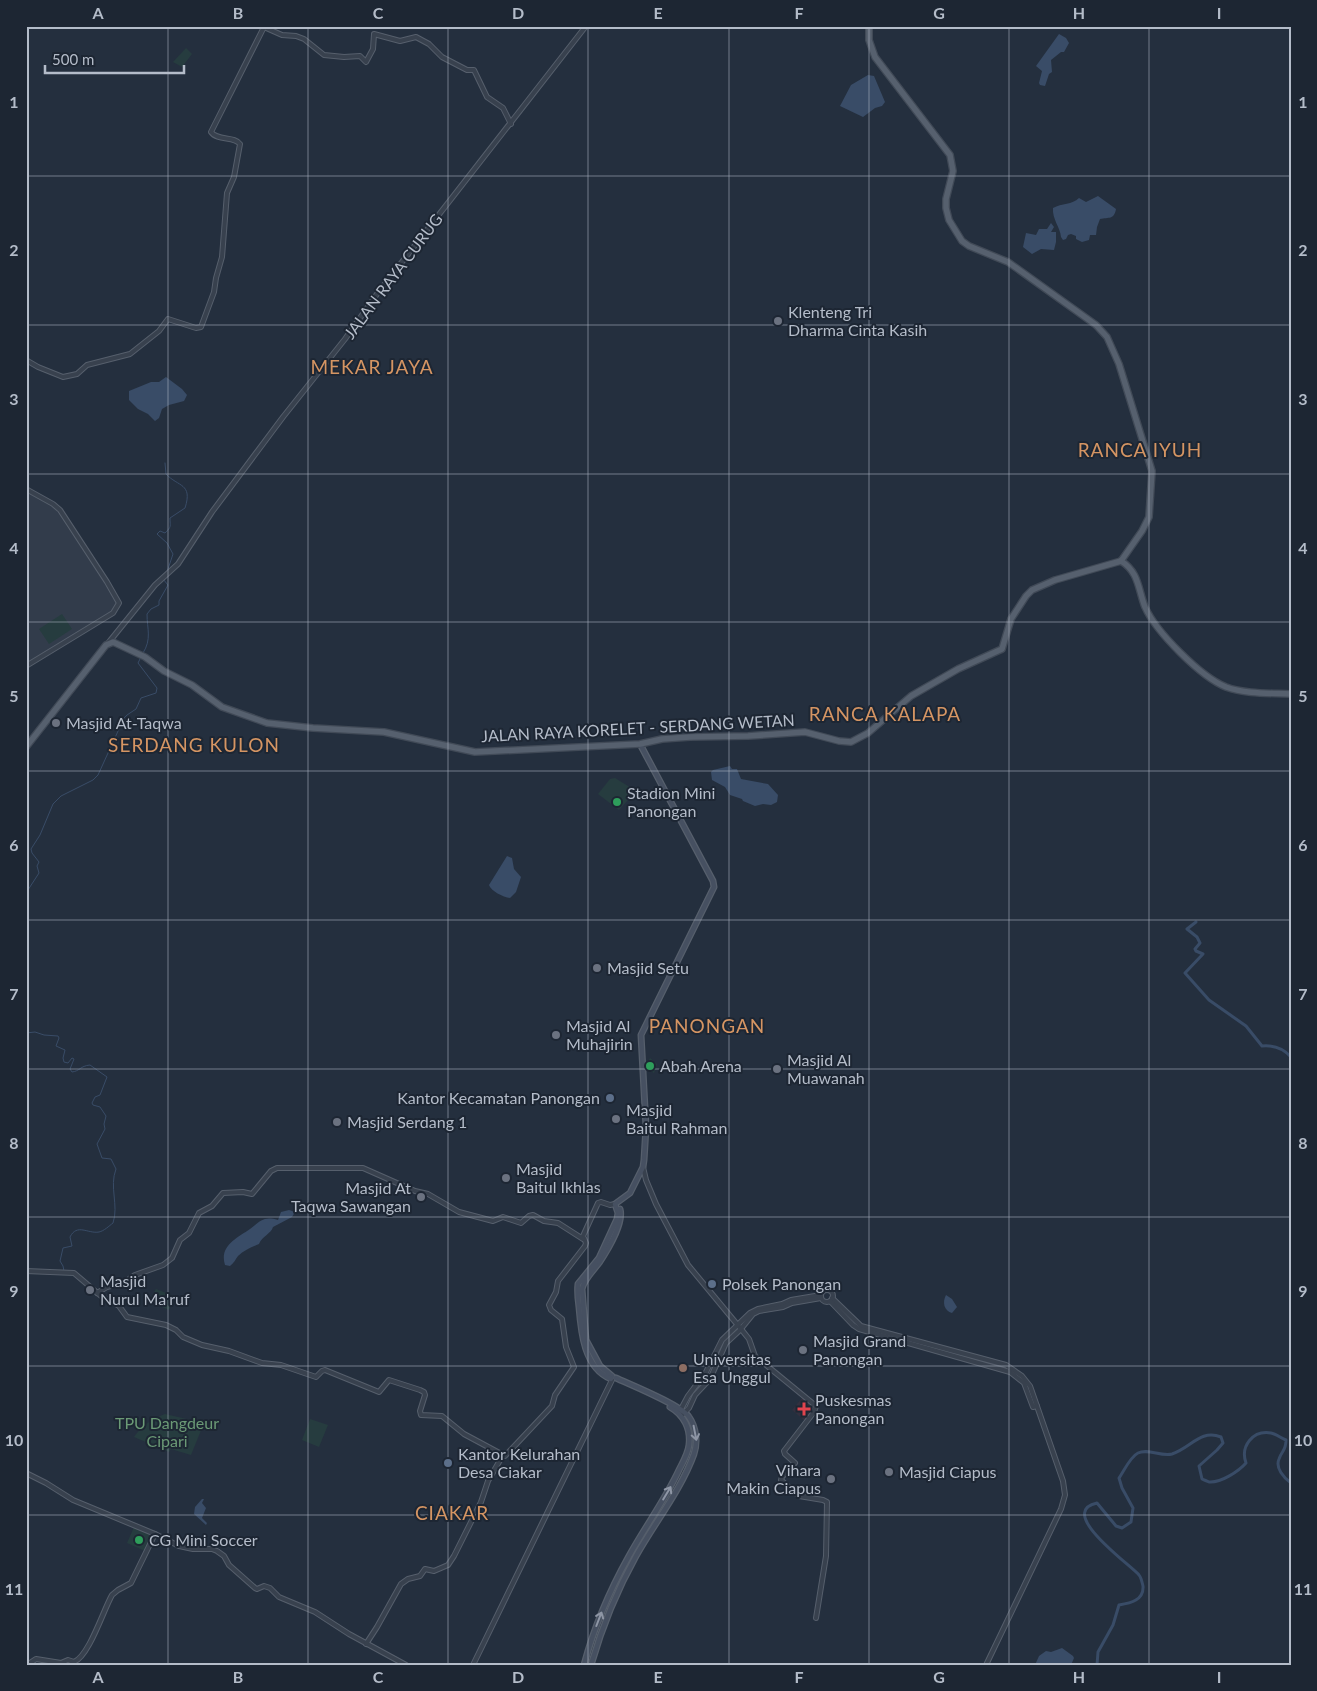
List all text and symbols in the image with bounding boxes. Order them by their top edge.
text: A [91,3,104,22]
text: B [233,3,243,22]
text: C [373,3,384,22]
text: D [512,3,524,22]
text: E [653,3,663,22]
text: F [794,3,804,22]
text: G [933,3,945,22]
text: H [1073,3,1085,22]
text: I [1217,3,1221,22]
scale bar [45,42,184,74]
text: 500 m [52,50,94,68]
text: 1 [9,92,19,111]
text: 1 [1298,92,1308,111]
street label: JALAN RAYA CURUG [339,209,446,342]
text: 2 [9,240,19,259]
text: 2 [1298,240,1308,259]
place label: Klenteng Tri Dharma Cinta Kasih [788,302,927,339]
marker: Klenteng Tri Dharma Cinta Kasih [772,315,784,327]
district label: MEKAR JAYA [310,355,434,378]
text: 3 [9,389,19,408]
text: 3 [1298,389,1308,408]
district label: RANCA IYUH [1078,438,1202,461]
text: 4 [9,538,19,557]
text: 4 [1298,538,1308,557]
text: 5 [9,686,19,705]
text: 5 [1298,686,1308,705]
district label: RANCA KALAPA [809,702,961,725]
street label: JALAN RAYA KORELET - SERDANG WETAN [481,710,795,745]
place label: Masjid At-Taqwa [66,713,182,732]
marker: Masjid At-Taqwa [50,717,62,729]
district label: SERDANG KULON [108,733,280,756]
place label: Stadion Mini Panongan [627,783,715,820]
marker: Stadion Mini Panongan [611,796,623,808]
text: 6 [9,835,19,854]
text: 6 [1298,835,1308,854]
place label: Masjid Setu [607,958,689,977]
marker: Masjid Setu [591,962,603,974]
text: 7 [9,984,19,1003]
text: 7 [1298,984,1308,1003]
district label: PANONGAN [649,1014,765,1037]
place label: Masjid Al Muhajirin [566,1016,633,1053]
marker: Masjid Al Muhajirin [550,1029,562,1041]
place label: Masjid Al Muawanah [787,1050,865,1087]
place label: Abah Arena [660,1056,742,1075]
marker: Abah Arena [644,1060,656,1072]
marker: Masjid Al Muawanah [771,1063,783,1075]
place label: Kantor Kecamatan Panongan [397,1088,600,1107]
marker: Kantor Kecamatan Panongan [604,1092,616,1104]
place label: Masjid Baitul Rahman [626,1100,727,1137]
place label: Masjid Serdang 1 [347,1112,467,1131]
marker: Masjid Baitul Rahman [610,1113,622,1125]
marker: Masjid Serdang 1 [331,1116,343,1128]
text: 8 [9,1133,19,1152]
text: 8 [1298,1133,1308,1152]
place label: Masjid Baitul Ikhlas [516,1159,601,1196]
marker: Masjid Baitul Ikhlas [500,1172,512,1184]
place label: Masjid At Taqwa Sawangan [291,1178,411,1215]
marker: Masjid At Taqwa Sawangan [415,1191,427,1203]
place label: Masjid Nurul Ma'ruf [100,1271,190,1308]
place label: Polsek Panongan [722,1274,841,1293]
marker: Polsek Panongan [706,1278,718,1290]
text: 9 [9,1281,19,1300]
text: 9 [1298,1281,1308,1300]
marker: Masjid Nurul Ma'ruf [84,1284,96,1296]
place label: Masjid Grand Panongan [813,1331,906,1368]
marker: Masjid Grand Panongan [797,1344,809,1356]
place label: Universitas Esa Unggul [693,1349,771,1386]
marker: Universitas Esa Unggul [677,1362,689,1374]
place label: Puskesmas Panongan [815,1390,892,1427]
marker: Puskesmas Panongan [797,1402,811,1416]
park label: TPU Dangdeur Cipari [115,1413,219,1450]
one-way arrow [690,1425,700,1441]
text: 10 [5,1430,23,1449]
text: 10 [1294,1430,1312,1449]
place label: Kantor Kelurahan Desa Ciakar [458,1444,580,1481]
marker: Kantor Kelurahan Desa Ciakar [442,1457,454,1469]
place label: Vihara Makin Ciapus [726,1460,821,1497]
place label: Masjid Ciapus [899,1462,997,1481]
marker: Masjid Ciapus [883,1466,895,1478]
marker: Vihara Makin Ciapus [825,1473,837,1485]
one-way arrow [662,1485,672,1500]
district label: CIAKAR [415,1501,489,1524]
place label: CG Mini Soccer [149,1530,258,1549]
marker: CG Mini Soccer [133,1534,145,1546]
text: 11 [5,1579,23,1598]
text: 11 [1294,1579,1312,1598]
one-way arrow [596,1611,605,1626]
text: A [91,1667,104,1686]
text: B [233,1667,243,1686]
text: C [373,1667,384,1686]
text: D [512,1667,524,1686]
text: E [653,1667,663,1686]
text: F [794,1667,804,1686]
text: G [933,1667,945,1686]
text: H [1073,1667,1085,1686]
text: I [1217,1667,1221,1686]

